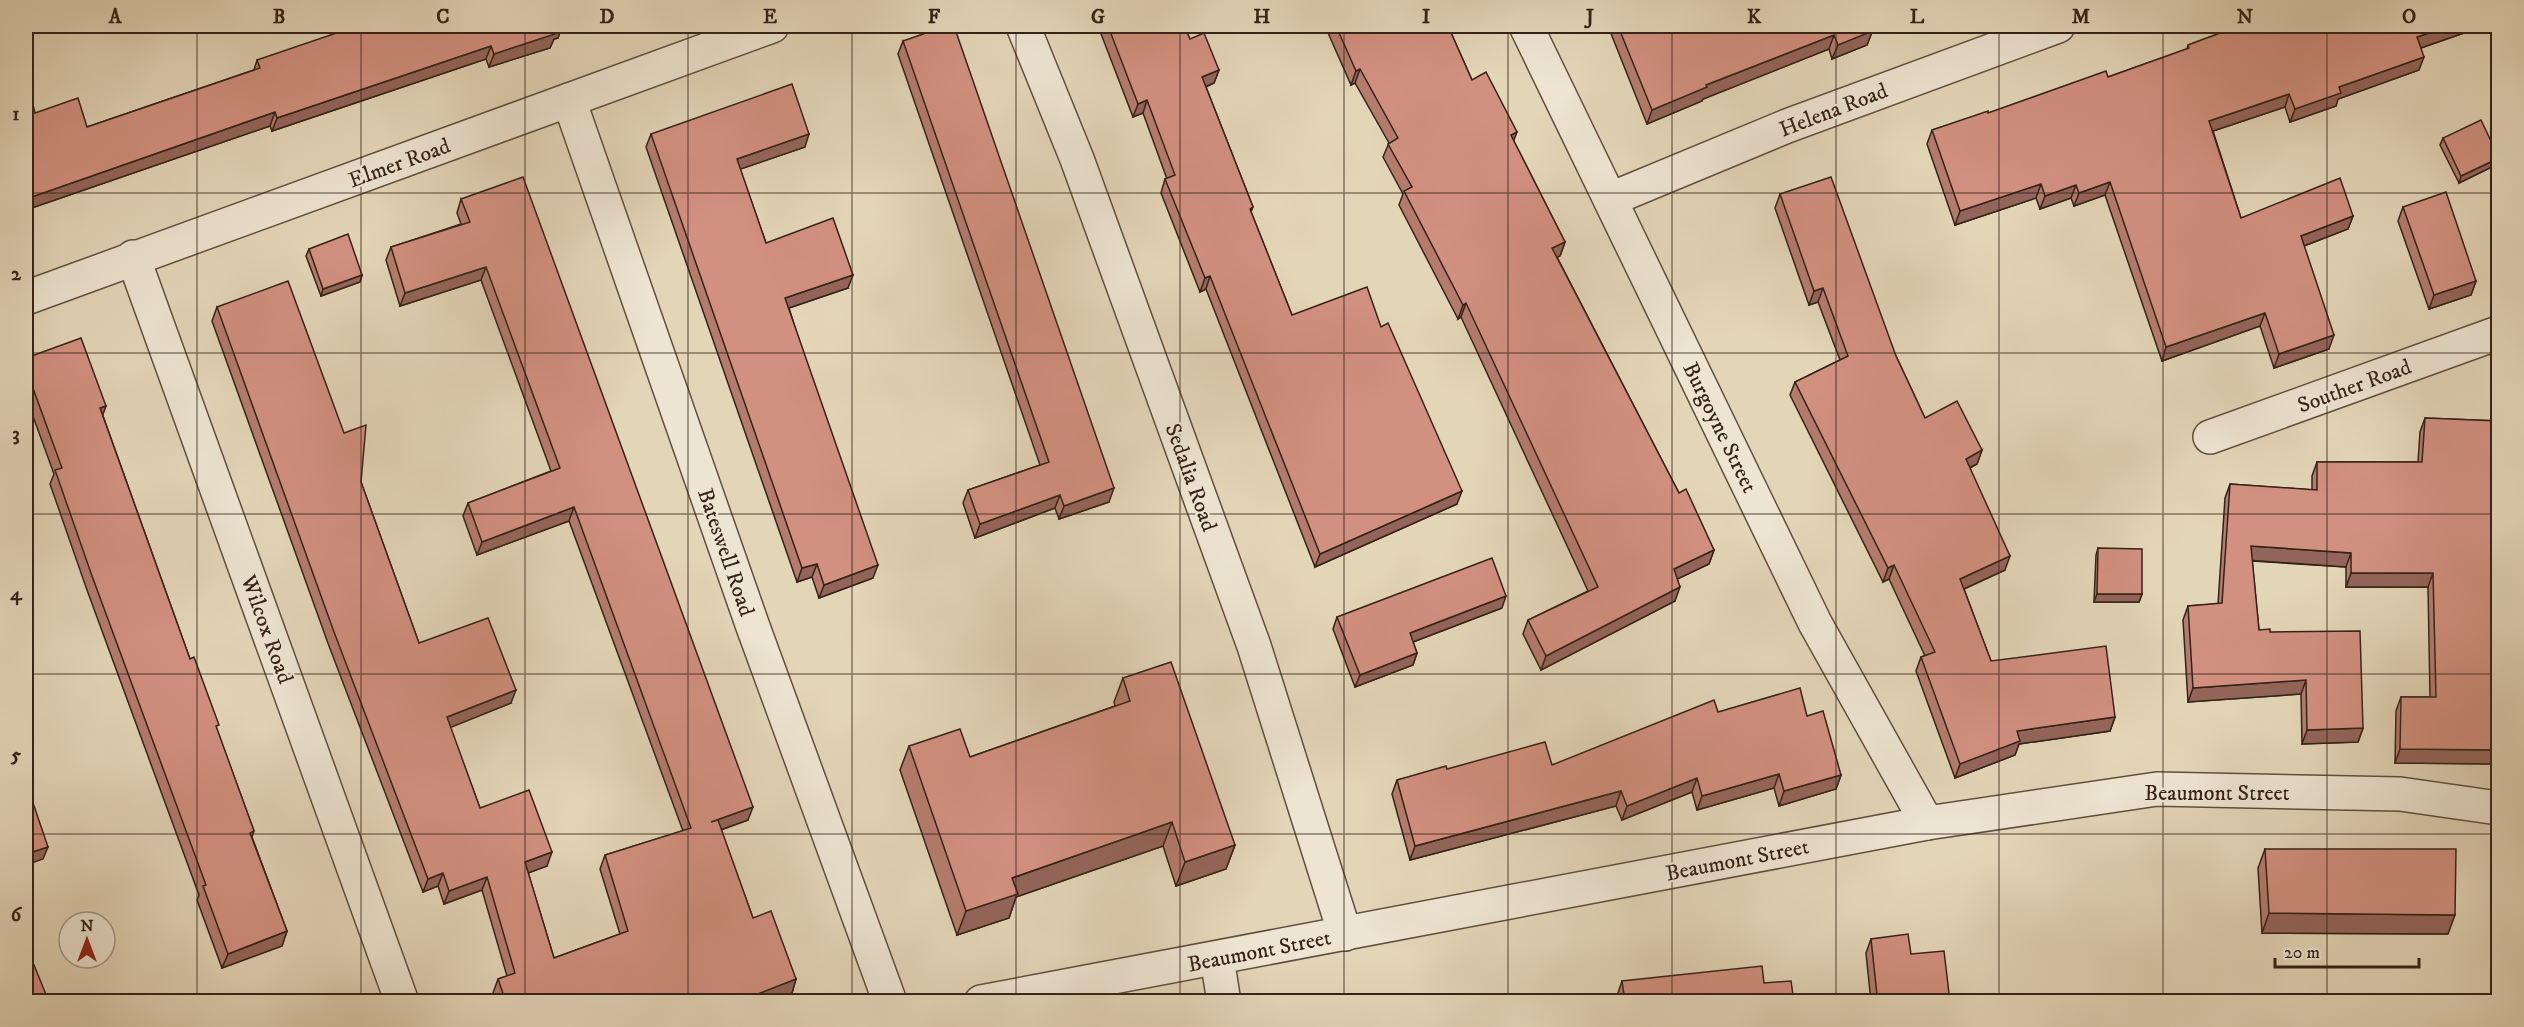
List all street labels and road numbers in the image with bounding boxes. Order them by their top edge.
street label: Helena Road [1775,77,1892,143]
street label: Elmer Road [345,133,454,194]
street label: Souther Road [2294,353,2415,419]
street label: Burgoyne Street [1676,358,1763,497]
street label: Sedalia Road [1159,420,1223,535]
street label: Bateswell Road [691,485,760,620]
street label: Wilcox Road [234,571,299,688]
street label: Beaumont Street [2144,780,2290,807]
street label: Beaumont Street [1663,833,1811,888]
street label: Beaumont Street [1185,924,1333,979]

